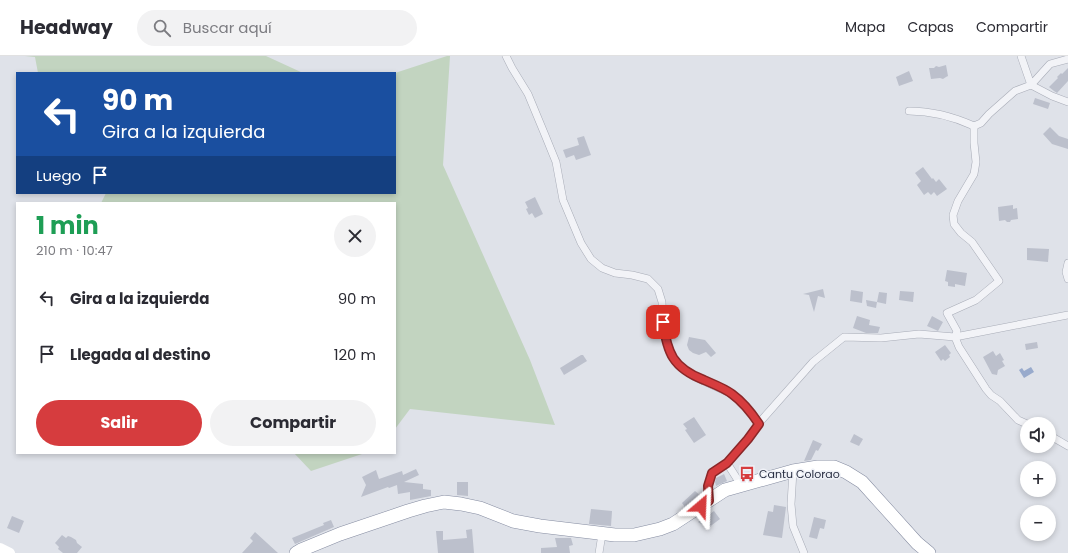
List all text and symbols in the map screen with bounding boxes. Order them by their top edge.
search box [137,10,417,46]
text: Headway [20,14,113,41]
icon: search [151,17,173,39]
text: Buscar aquí [183,17,272,38]
text: Mapa [845,17,885,37]
text: Capas [907,17,954,37]
text: Compartir [976,17,1048,37]
text: 90 m [102,81,173,120]
icon: left [36,88,88,140]
text: Gira a la izquierda [102,119,265,144]
icon: arrive [89,164,111,186]
text: Luego [36,165,81,186]
text: 1 min [36,209,99,242]
button: close [334,215,376,257]
text: 210 m · 10:47 [36,241,113,260]
icon: left [36,287,58,309]
text: Gira a la izquierda [70,288,209,309]
text: 90 m [338,288,376,309]
pin [646,305,680,339]
icon: arrive [652,311,674,333]
icon: arrive [36,343,58,365]
text: Llegada al destino [70,344,211,365]
text: 120 m [334,344,376,365]
button: Salir [36,400,202,446]
button: Compartir [210,400,376,446]
map controls [1020,417,1056,541]
button: sound [1020,417,1056,453]
button: + [1020,461,1056,497]
bus stop icon: Cantu Colorao [738,465,756,483]
place label: Cantu Colorao [759,466,840,482]
position arrow [680,485,722,527]
button: − [1020,505,1056,541]

